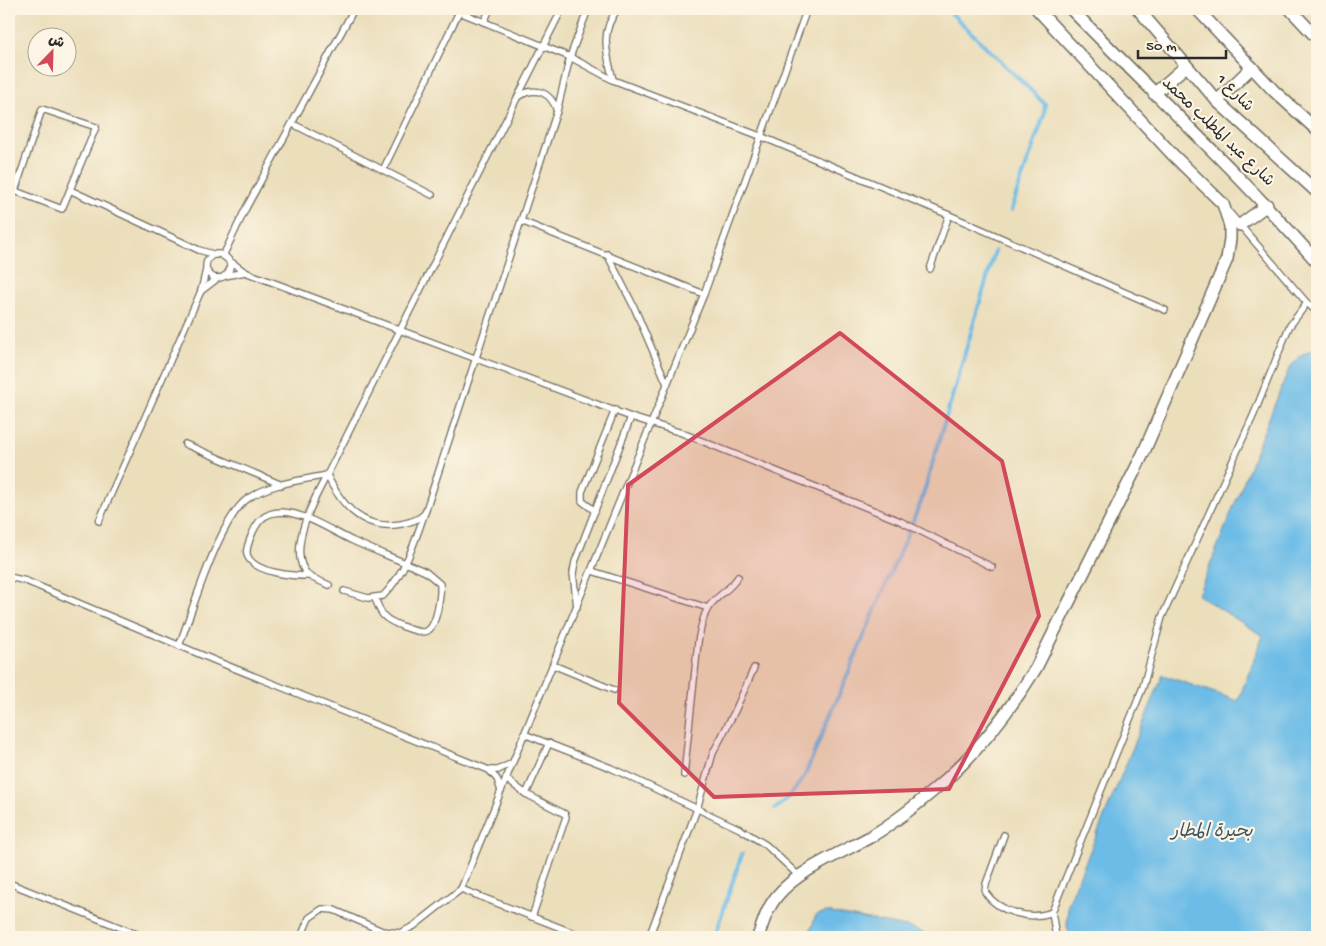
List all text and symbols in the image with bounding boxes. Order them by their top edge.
north arrow [28,28,78,78]
scale bar [1138,28,1226,60]
text: ش [46,32,67,53]
text: 50 m [1146,38,1177,56]
street label: شارع 1 [1211,71,1256,117]
street label: شارع عبد المطلب محمد [1157,74,1277,192]
water label: بحيرة المطار [1169,821,1253,843]

